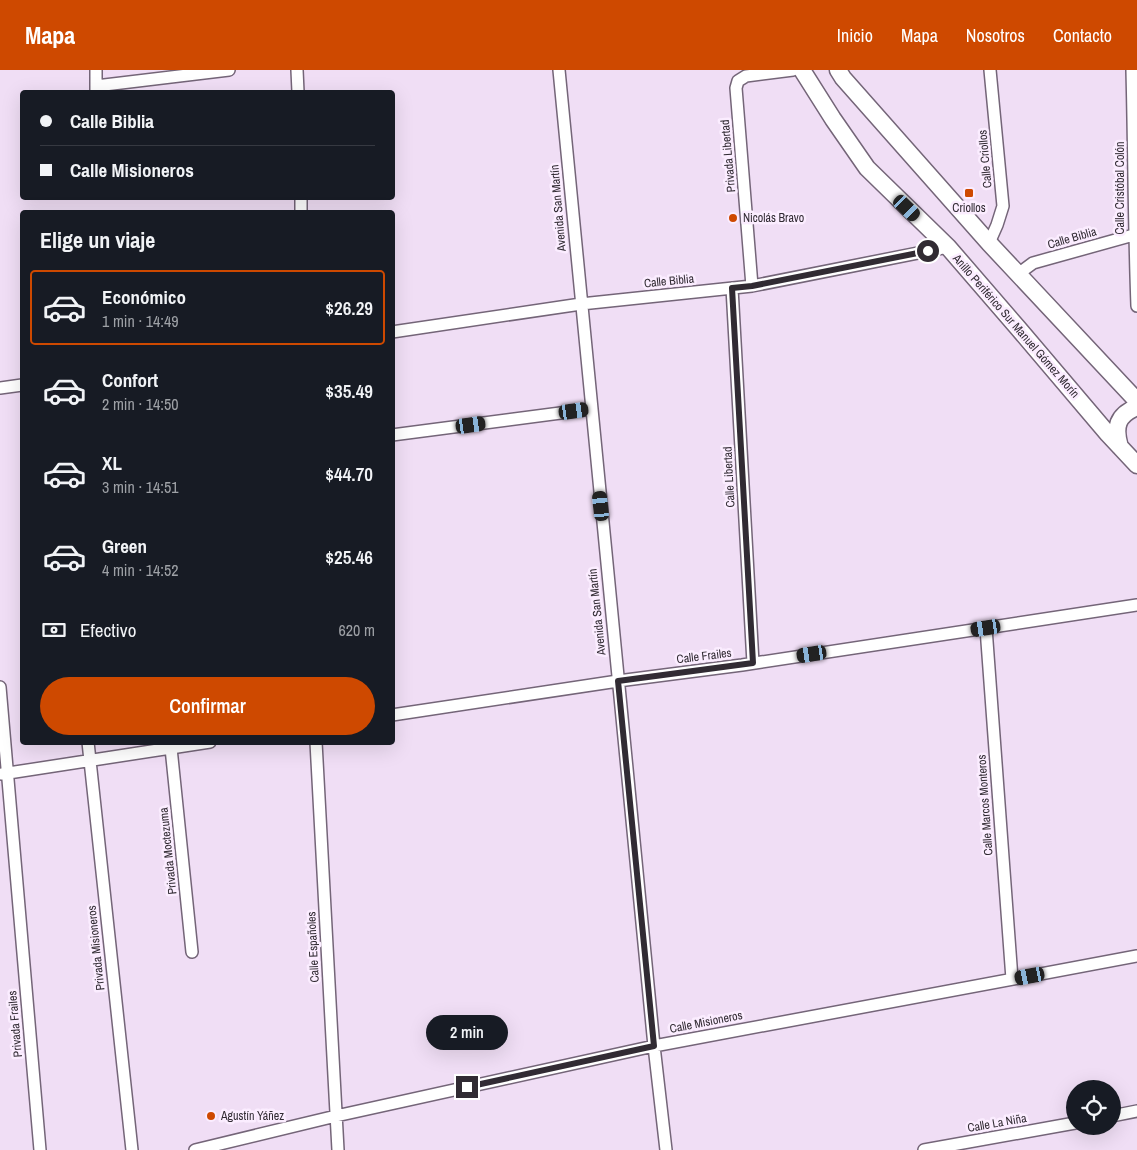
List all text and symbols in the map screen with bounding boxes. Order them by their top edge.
text: Mapa [25,19,75,51]
text: Inicio [837,23,873,48]
text: Mapa [901,23,938,48]
text: Nosotros [966,23,1025,48]
text: Contacto [1053,23,1112,48]
text: Calle Biblia [70,108,154,134]
street label: Privada Libertad [717,119,739,193]
street label: Calle Criollos [974,129,996,189]
street label: Calle Cristóbal Colón [1112,142,1128,234]
text: Calle Misioneros [70,157,194,183]
street label: Avenida San Martín [546,164,570,253]
marker: Criollos [963,187,975,199]
car [890,192,923,224]
place label: Criollos [952,200,986,216]
place label: Nicolás Bravo [743,210,804,226]
marker: Nicolás Bravo [727,212,739,224]
street label: Calle Biblia [1046,223,1099,253]
text: Elige un viaje [40,225,155,255]
route start [917,240,939,262]
street label: Anillo Periférico Sur Manuel Gómez Morín [948,250,1083,401]
street label: Calle Biblia [643,270,695,292]
text: Económico [102,284,186,310]
icon: car [42,285,87,330]
text: $26.29 [325,295,373,321]
text: 1 min · 14:49 [102,310,179,332]
text: Confort [102,367,158,393]
icon: car [42,368,87,413]
text: $35.49 [325,378,373,404]
text: 2 min · 14:50 [102,393,179,415]
car [558,401,589,421]
car [455,415,486,435]
street label: Calle Libertad [719,446,739,508]
text: XL [102,450,122,476]
icon: car [42,451,87,496]
text: $44.70 [325,461,373,487]
text: 3 min · 14:51 [102,476,179,498]
car [591,490,610,522]
text: Green [102,533,147,559]
icon: car [42,534,87,579]
text: $25.46 [325,544,373,570]
text: 4 min · 14:52 [102,559,179,581]
street label: Avenida San Martín [585,568,610,657]
icon: cash [40,616,68,644]
text: Efectivo [80,617,136,643]
car [970,618,1001,638]
text: 620 m [339,619,375,641]
car [796,644,827,664]
street label: Calle Frailes [676,645,732,667]
button: Confirmar [40,677,375,735]
street label: Calle Marcos Monteros [973,754,997,856]
street label: Privada Moctezuma [155,806,181,895]
street label: Privada Misioneros [84,905,108,991]
street label: Calle Españoles [303,911,323,983]
car [1013,966,1046,986]
street label: Privada Frailes [4,990,26,1058]
street label: Calle Misioneros [668,1007,744,1037]
callout: 2 min [426,1014,508,1050]
text: 2 min [450,1021,484,1043]
route end [456,1076,478,1098]
map controls [1066,1080,1121,1135]
button: locate [1066,1080,1121,1135]
place label: Agustín Yáñez [220,1108,284,1124]
marker: Agustín Yáñez [205,1110,217,1122]
street label: Calle La Niña [966,1110,1028,1136]

